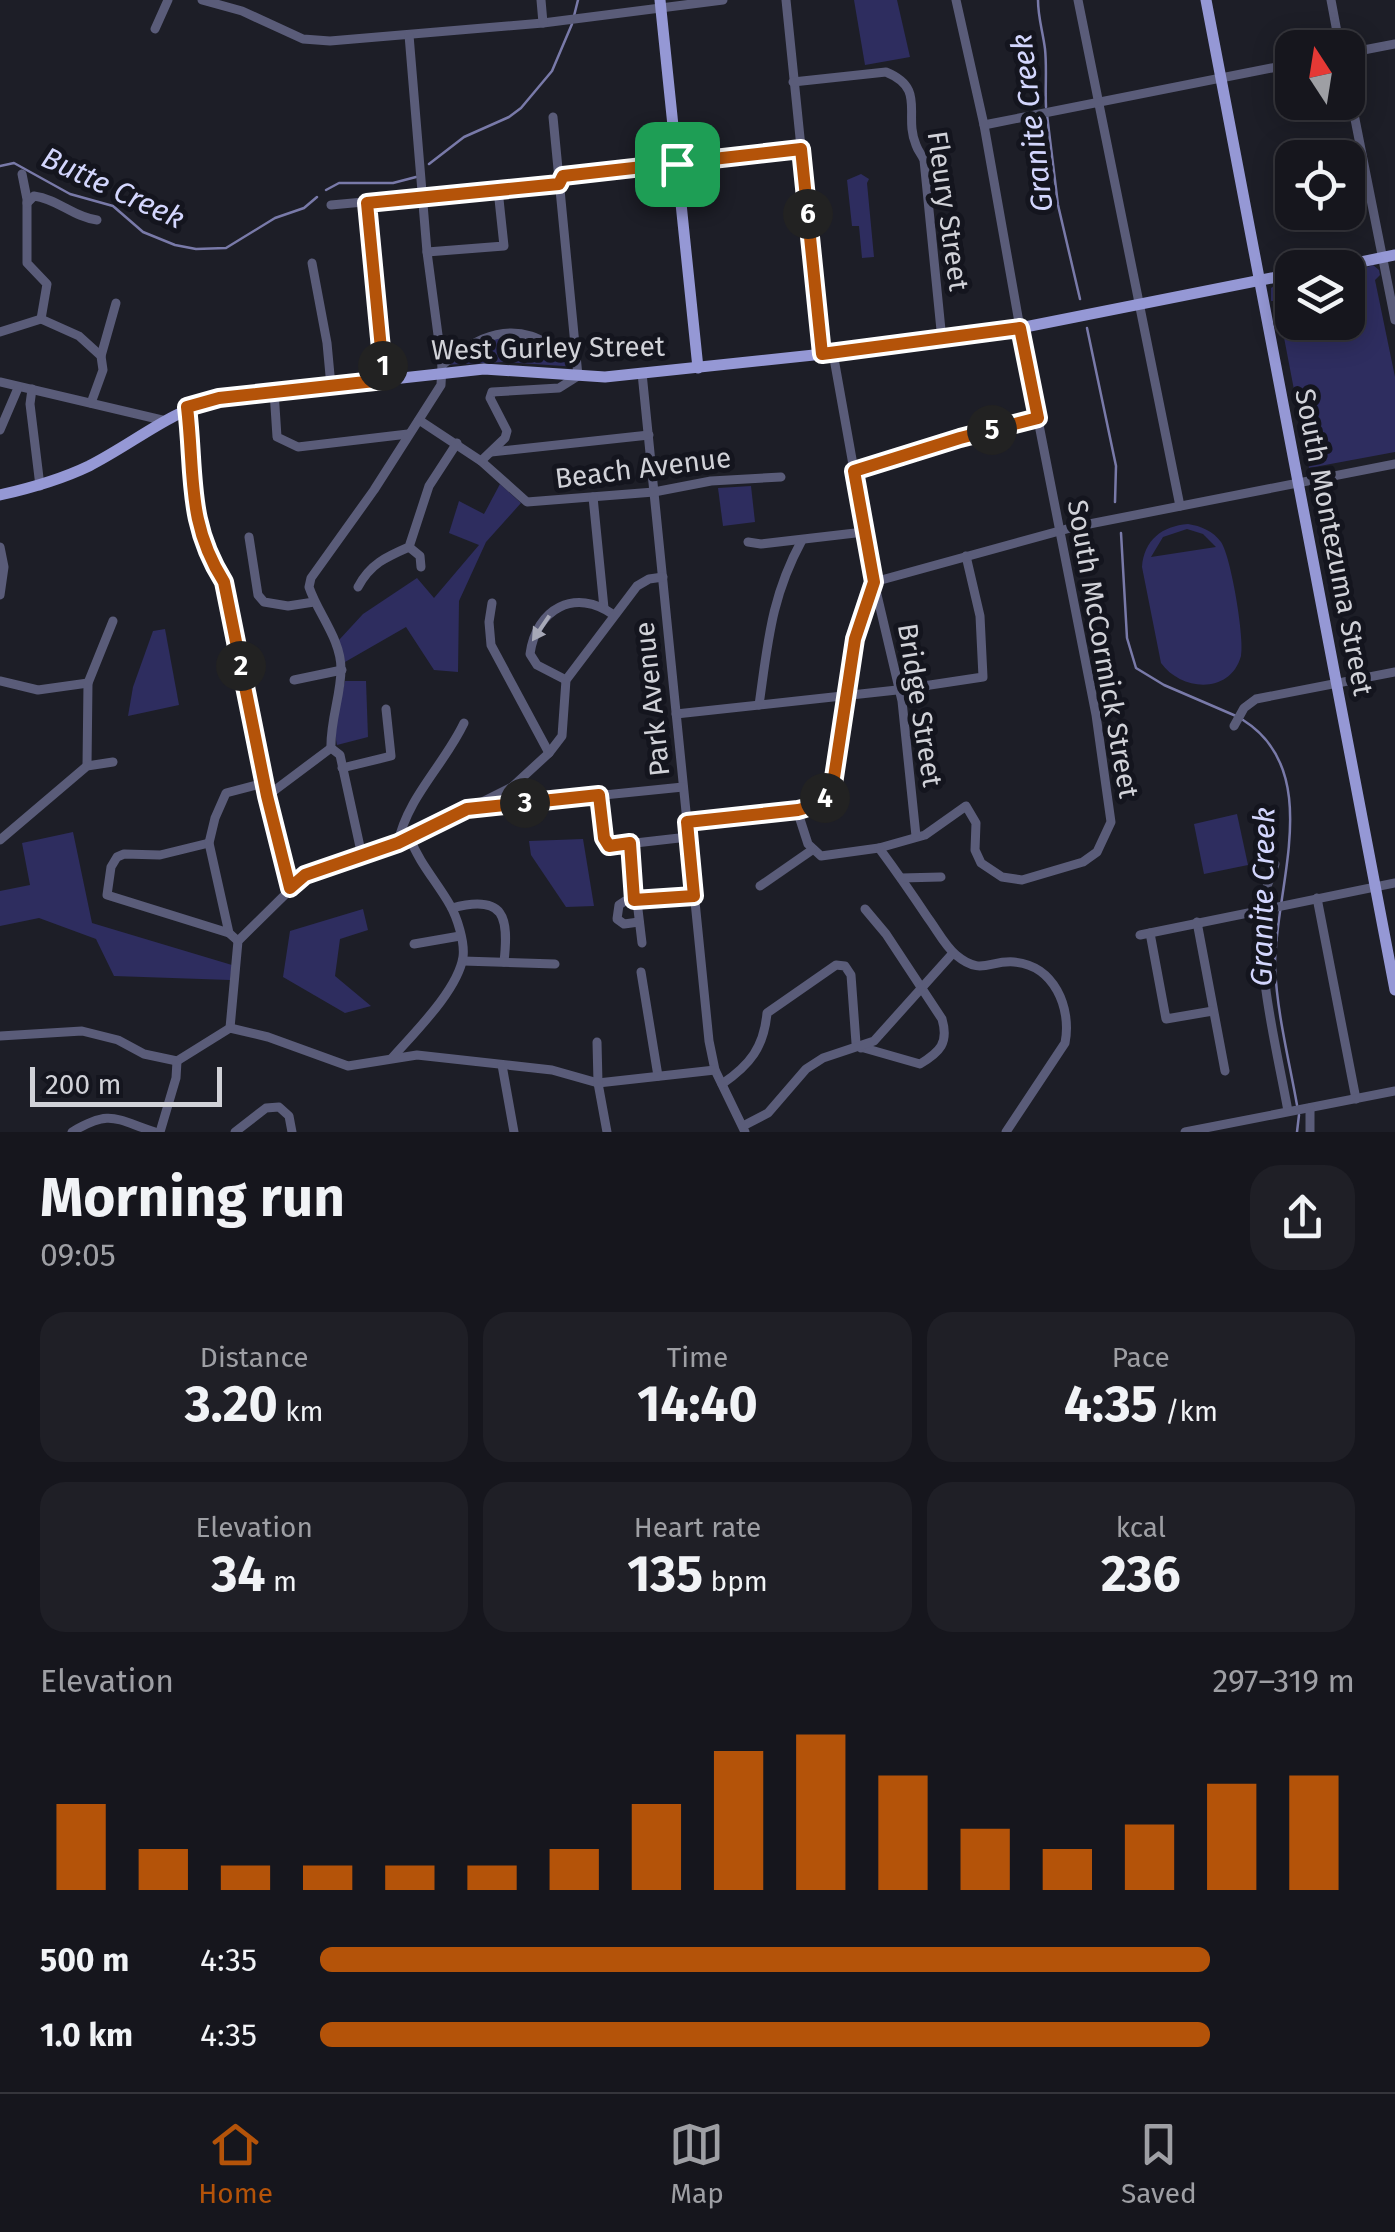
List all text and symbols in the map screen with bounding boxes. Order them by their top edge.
north arrow [1275,30,1365,120]
map controls [1275,30,1365,340]
water label: Granite Creek [1003,32,1061,214]
pin [635,122,720,207]
street label: Fleury Street [920,129,976,294]
icon: arrive [650,137,705,192]
water label: Butte Creek [36,139,190,237]
button: locate [1275,140,1365,230]
pin: 6 [783,189,833,239]
text: 6 [800,197,816,230]
button: layers [1275,250,1365,340]
street label: West Gurley Street [431,329,666,367]
pin: 1 [358,341,408,391]
text: 1 [377,349,390,382]
street label: South Montezuma Street [1288,386,1380,699]
pin: 5 [967,405,1017,455]
text: 5 [984,413,1000,446]
street label: Beach Avenue [553,441,733,495]
street label: South McCormick Street [1061,497,1146,802]
one-way arrow [533,614,551,641]
street label: Park Avenue [627,620,677,778]
street label: Bridge Street [891,621,949,790]
pin: 2 [216,641,266,691]
text: 2 [234,649,248,682]
pin: 4 [800,773,850,823]
pin: 3 [500,778,550,828]
text: 4 [817,781,833,814]
text: 3 [518,786,532,819]
water label: Granite Creek [1243,807,1283,987]
scale bar [30,1062,222,1106]
text: 200 m [45,1068,122,1101]
text: Morning run [40,1165,345,1231]
button: share [1250,1165,1355,1270]
text: 09:05 [40,1236,116,1274]
text: Distance [200,1341,308,1374]
text: Time [667,1341,728,1374]
text: Pace [1112,1341,1170,1374]
text: 3.20 [185,1374,278,1434]
text: 14:40 [637,1374,758,1434]
text: 4:35 [1064,1374,1158,1434]
text: km [278,1395,324,1428]
text: /km [1158,1395,1218,1428]
text: Elevation [196,1511,313,1544]
text: Heart rate [634,1511,761,1544]
text: kcal [1116,1511,1166,1544]
text: 34 [211,1544,266,1604]
text: 135 [627,1544,703,1604]
text: 236 [1101,1544,1181,1604]
text: m [266,1565,297,1598]
text: bpm [703,1565,768,1598]
text: Elevation [40,1662,174,1700]
text: 297–319 m [1213,1662,1355,1700]
text: 500 m [40,1941,129,1979]
text: 4:35 [200,1941,257,1979]
text: 1.0 km [40,2016,133,2054]
text: 4:35 [200,2016,257,2054]
tab: Home [198,2117,273,2210]
tab: Map [669,2117,724,2210]
tab: Saved [1121,2117,1197,2210]

